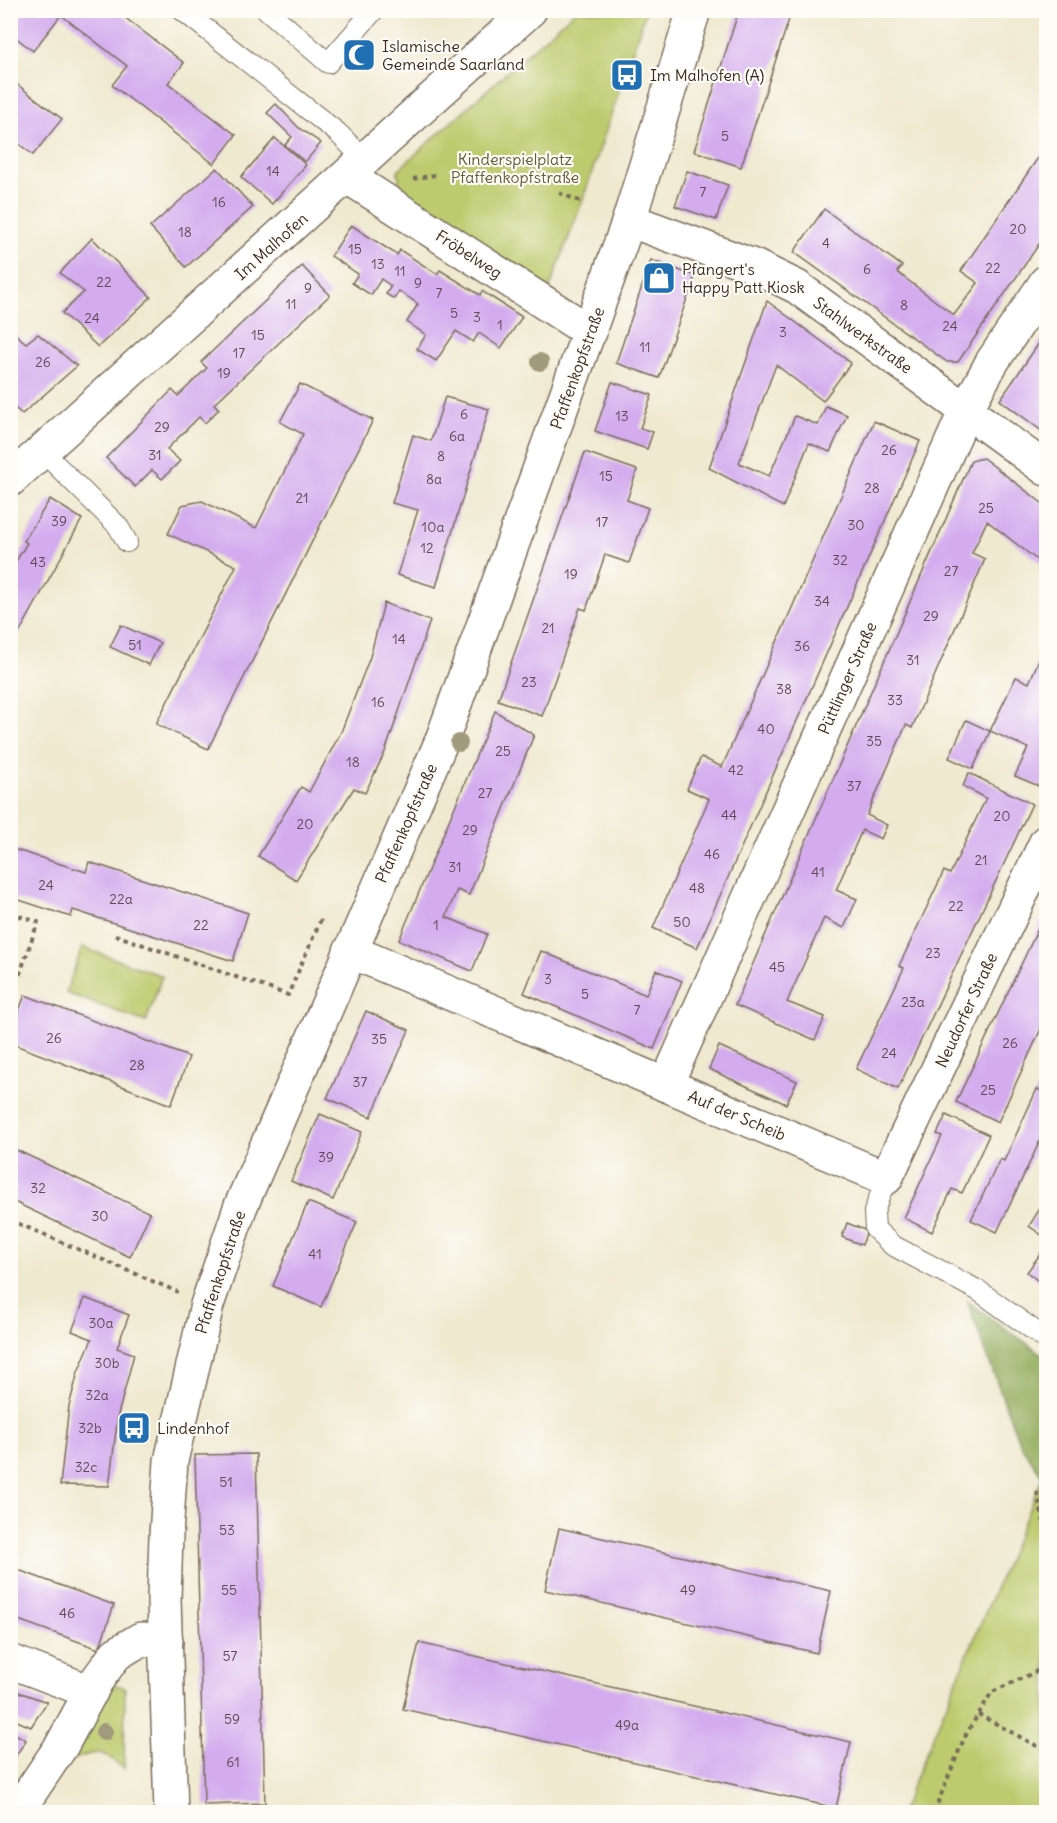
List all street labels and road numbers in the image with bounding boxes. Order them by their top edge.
street label: Im Malhofen [230,208,312,284]
street label: Fröbelweg [432,225,506,283]
street label: Stahlwerkstraße [810,292,916,378]
street label: Pfaffenkopfstraße [546,304,608,432]
street label: Püttlinger Straße [813,619,881,737]
street label: Pfaffenkopfstraße [371,760,441,886]
street label: Neudorfer Straße [931,949,1001,1071]
street label: Auf der Scheib [685,1085,789,1145]
street label: Pfaffenkopfstraße [191,1208,249,1336]

